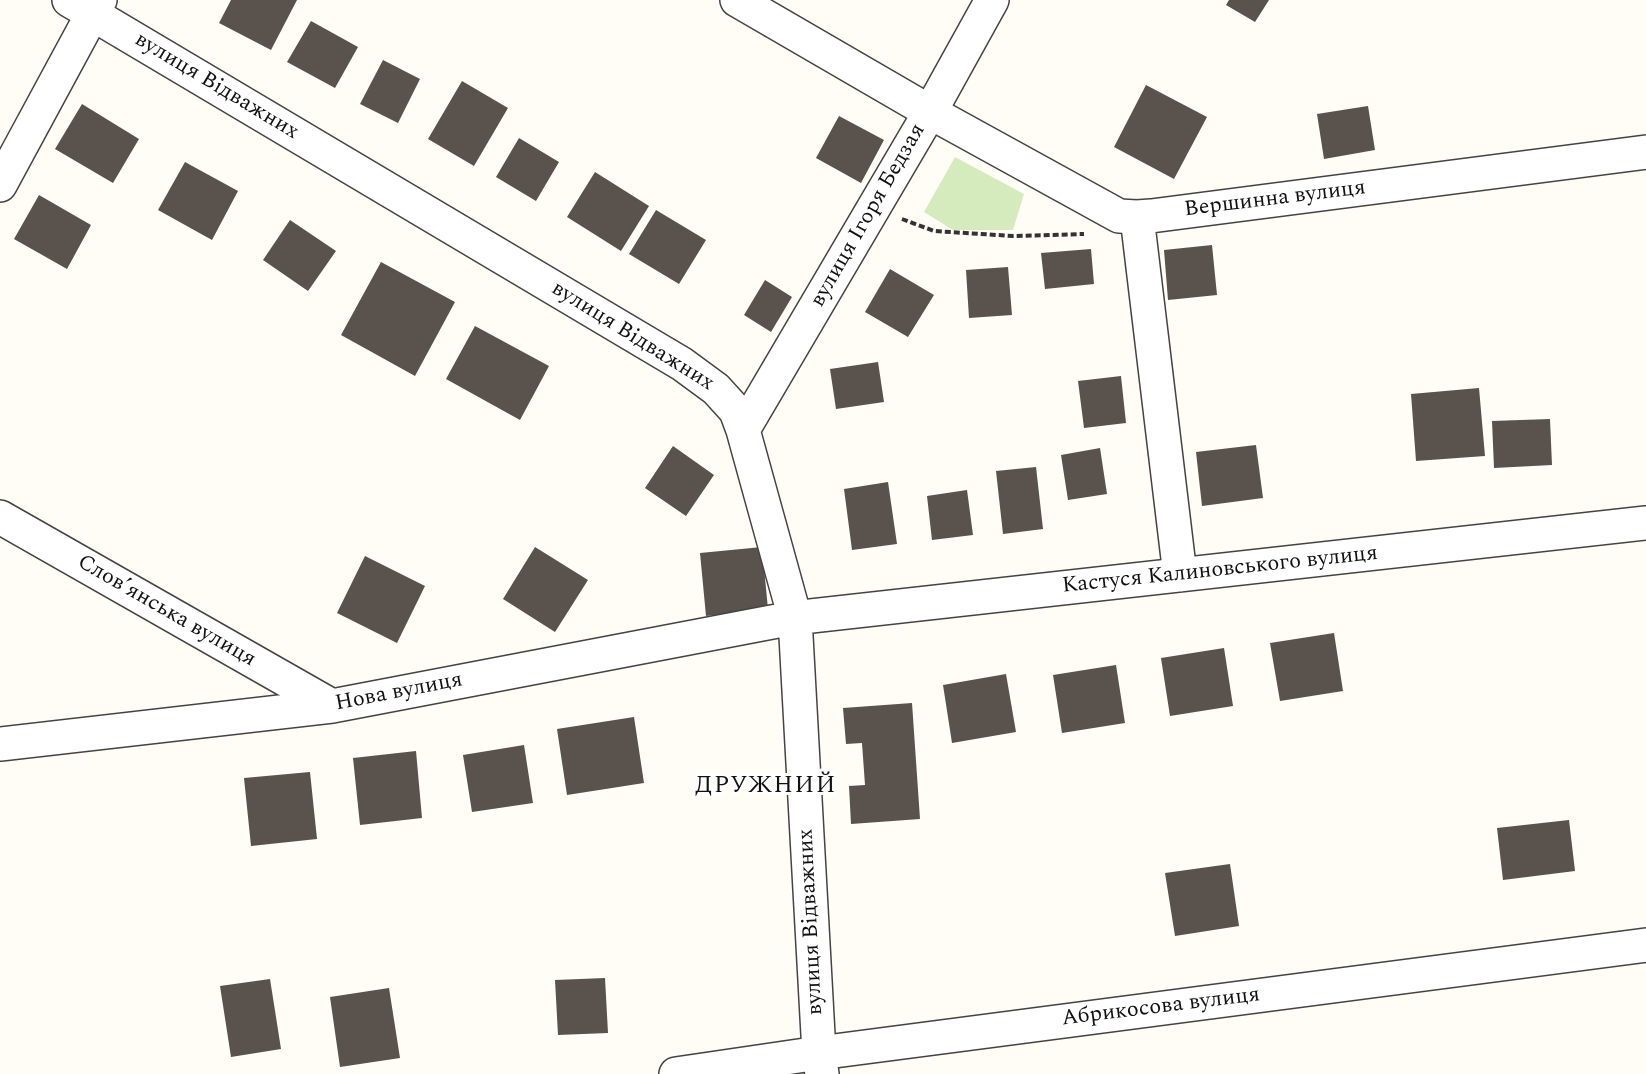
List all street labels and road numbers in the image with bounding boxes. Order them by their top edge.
street label: вулиця Відважних [129,28,303,146]
street label: вулиця Ігоря Бедзая [806,120,932,312]
street label: Вершинна вулиця [1183,176,1367,224]
street label: вулиця Відважних [546,276,718,398]
street label: Кастуся Калиновського вулиця [1061,541,1379,601]
street label: Словʼянська вулиця [72,550,260,674]
street label: Нова вулиця [333,668,465,718]
street label: вулиця Відважних [794,828,830,1016]
street label: Абрикосова вулиця [1060,983,1262,1033]

